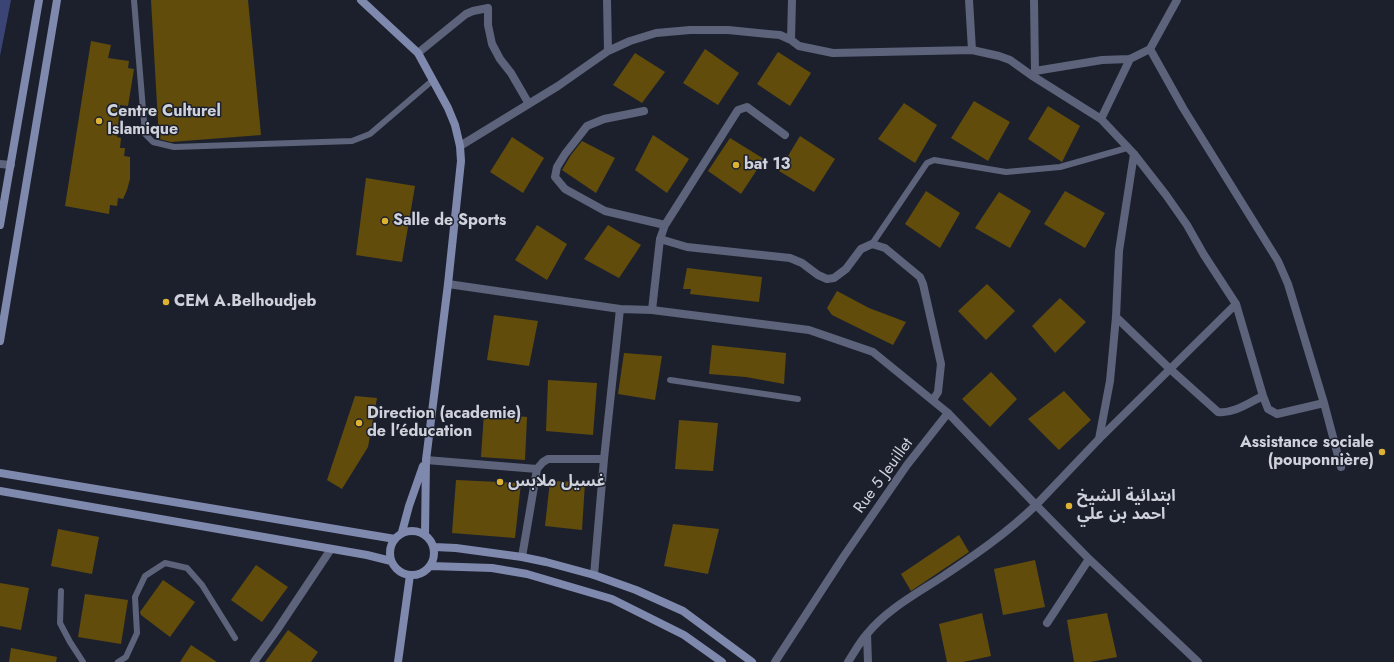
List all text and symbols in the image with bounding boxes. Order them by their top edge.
place label: Centre Culturel Islamique [107,102,221,140]
marker: Centre Culturel Islamique [94,116,104,126]
place label: bat 13 [744,155,790,175]
marker: bat 13 [731,160,741,170]
place label: Salle de Sports [393,211,506,231]
marker: Salle de Sports [380,216,390,226]
place label: CEM A.Belhoudjeb [174,292,316,312]
marker: CEM A.Belhoudjeb [161,297,171,307]
place label: Direction (academie) de l'éducation [367,404,521,442]
marker: Direction (academie) de l'éducation [354,418,364,428]
place label: Assistance sociale (pouponnière) [1240,433,1374,471]
street label: Rue 5 Jeuillet [850,435,918,517]
marker: Assistance sociale (pouponnière) [1377,447,1387,457]
place label: غسيل ملابس [508,472,606,492]
marker: غسيل ملابس [495,477,505,487]
place label: ابتدائية الشيخ احمد بن علي [1077,487,1176,525]
marker: ابتدائية الشيخ احمد بن علي [1064,501,1074,511]

